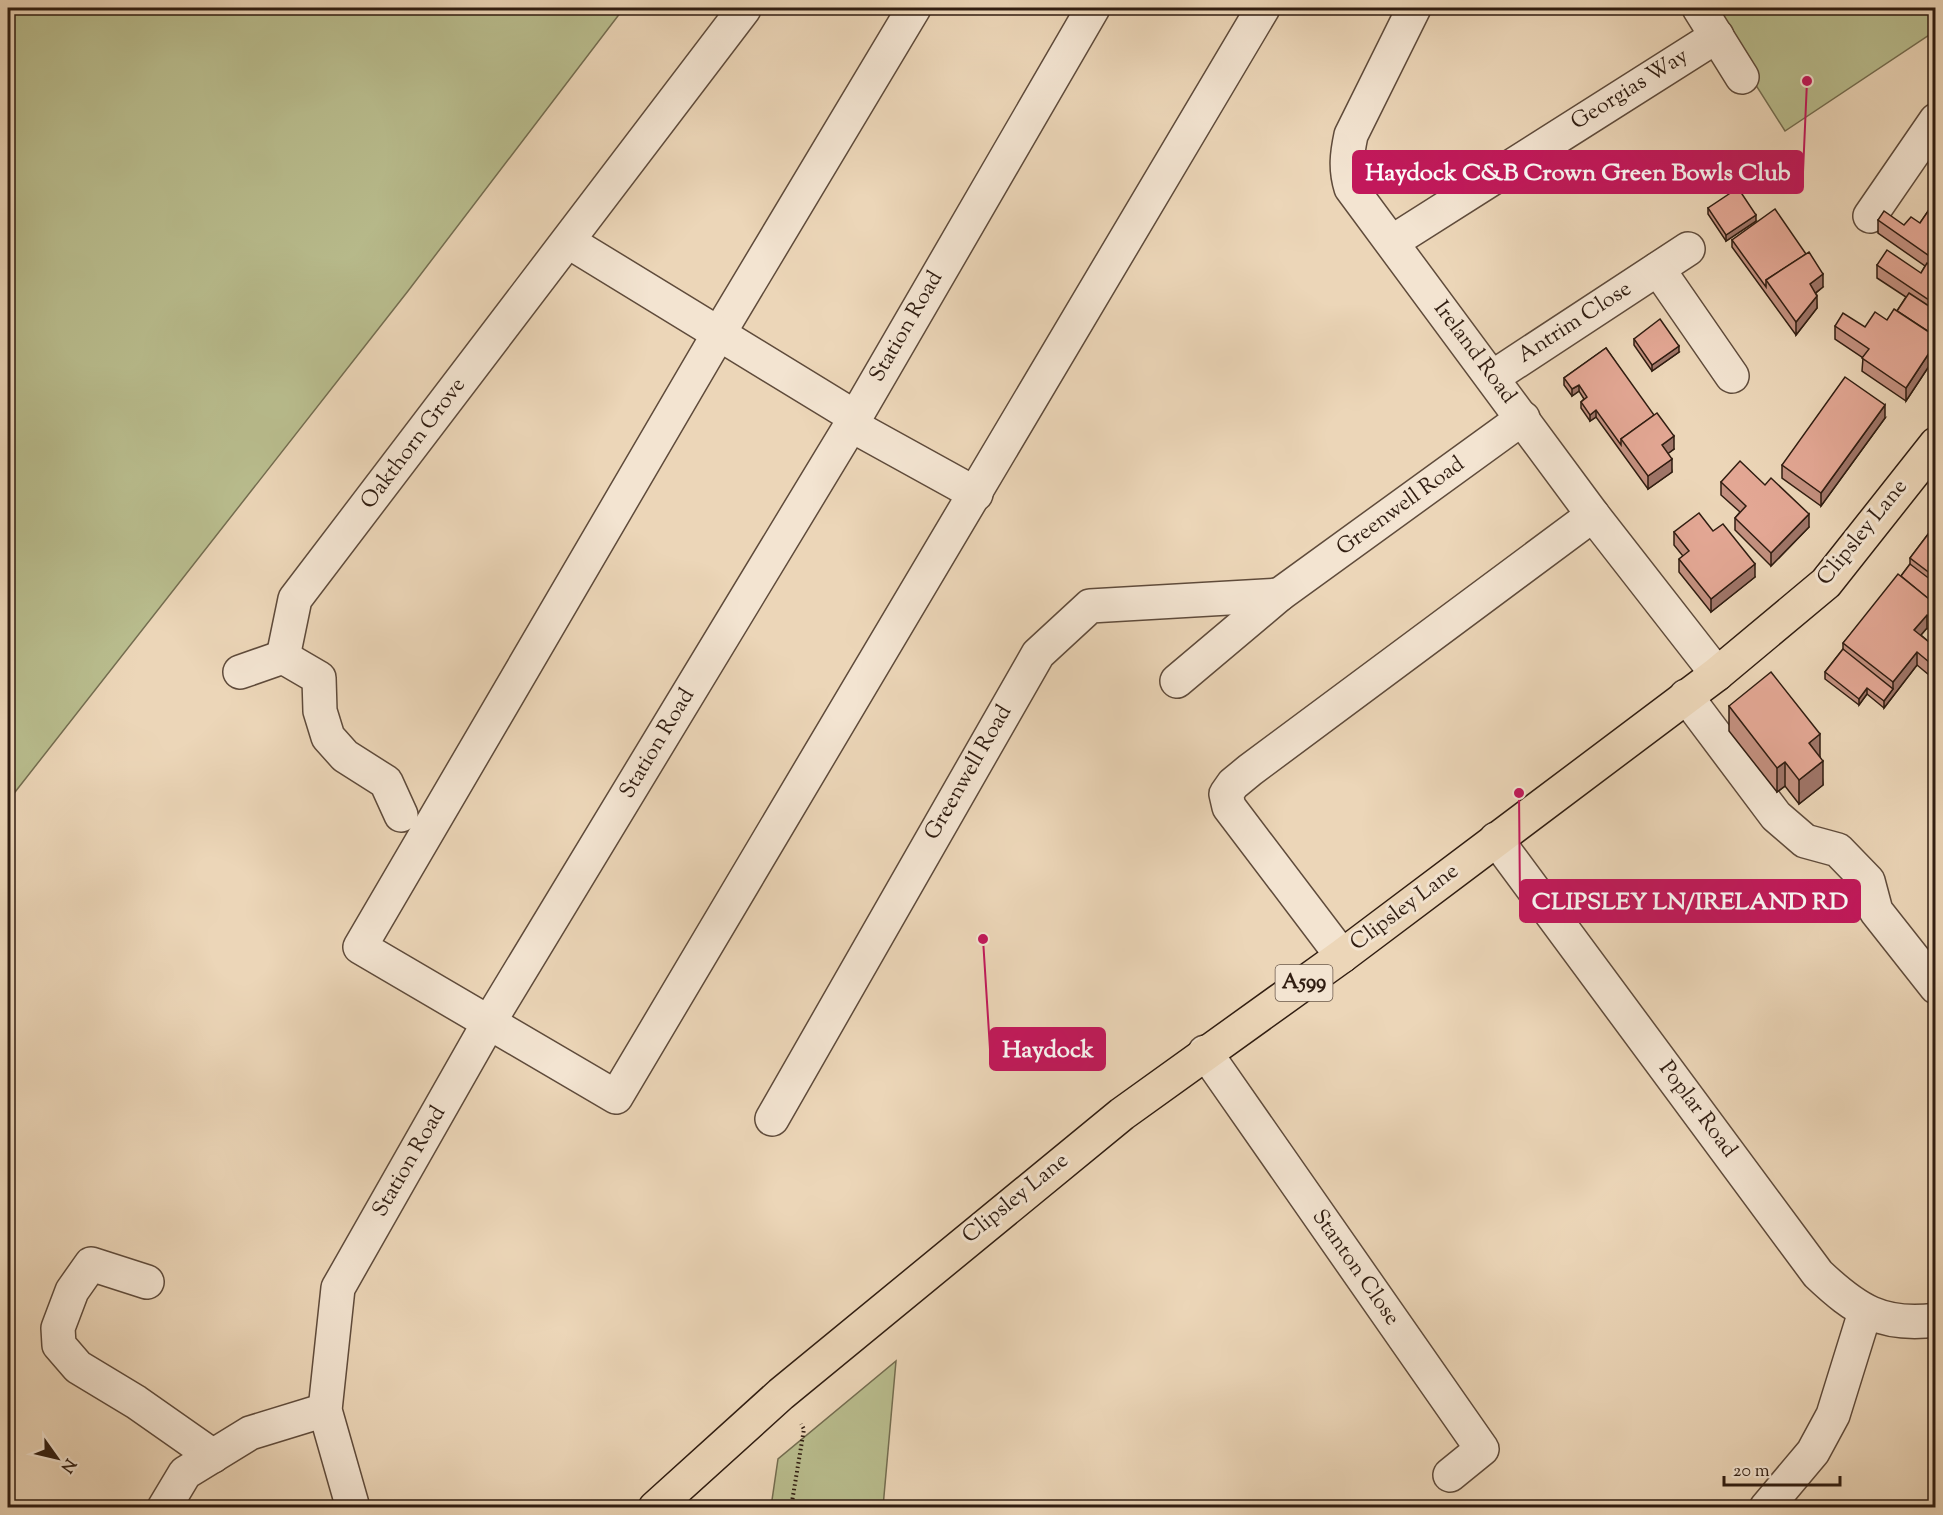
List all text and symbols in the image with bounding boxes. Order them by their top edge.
street label: Georgias Way [1565,41,1695,139]
callout: Haydock C&B Crown Green Bowls Club [1353,151,1803,193]
text: Haydock C&B Crown Green Bowls Club [1365,157,1791,191]
street label: Station Road [862,266,952,388]
street label: Antrim Close [1512,274,1638,372]
street label: Ireland Road [1425,295,1523,411]
street label: Oakthorn Grove [354,371,474,517]
street label: Greenwell Road [1330,450,1472,564]
street label: Clipsley Lane [1810,473,1916,593]
street label: Station Road [613,683,703,805]
street label: Greenwell Road [917,699,1021,847]
street label: Clipsley Lane [1344,856,1466,960]
callout: CLIPSLEY LN/IRELAND RD [1520,880,1860,922]
text: CLIPSLEY LN/IRELAND RD [1532,886,1848,920]
road number: A599 [1276,965,1332,1001]
callout: Haydock [990,1028,1105,1070]
text: Haydock [1002,1034,1095,1068]
street label: Poplar Road [1650,1055,1744,1165]
street label: Station Road [365,1101,455,1223]
street label: Clipsley Lane [956,1146,1076,1252]
street label: Stanton Close [1303,1203,1407,1333]
north arrow [27,1428,87,1488]
scale bar [1724,1449,1840,1487]
text: N [54,1453,80,1477]
text: 20 m [1733,1459,1770,1485]

